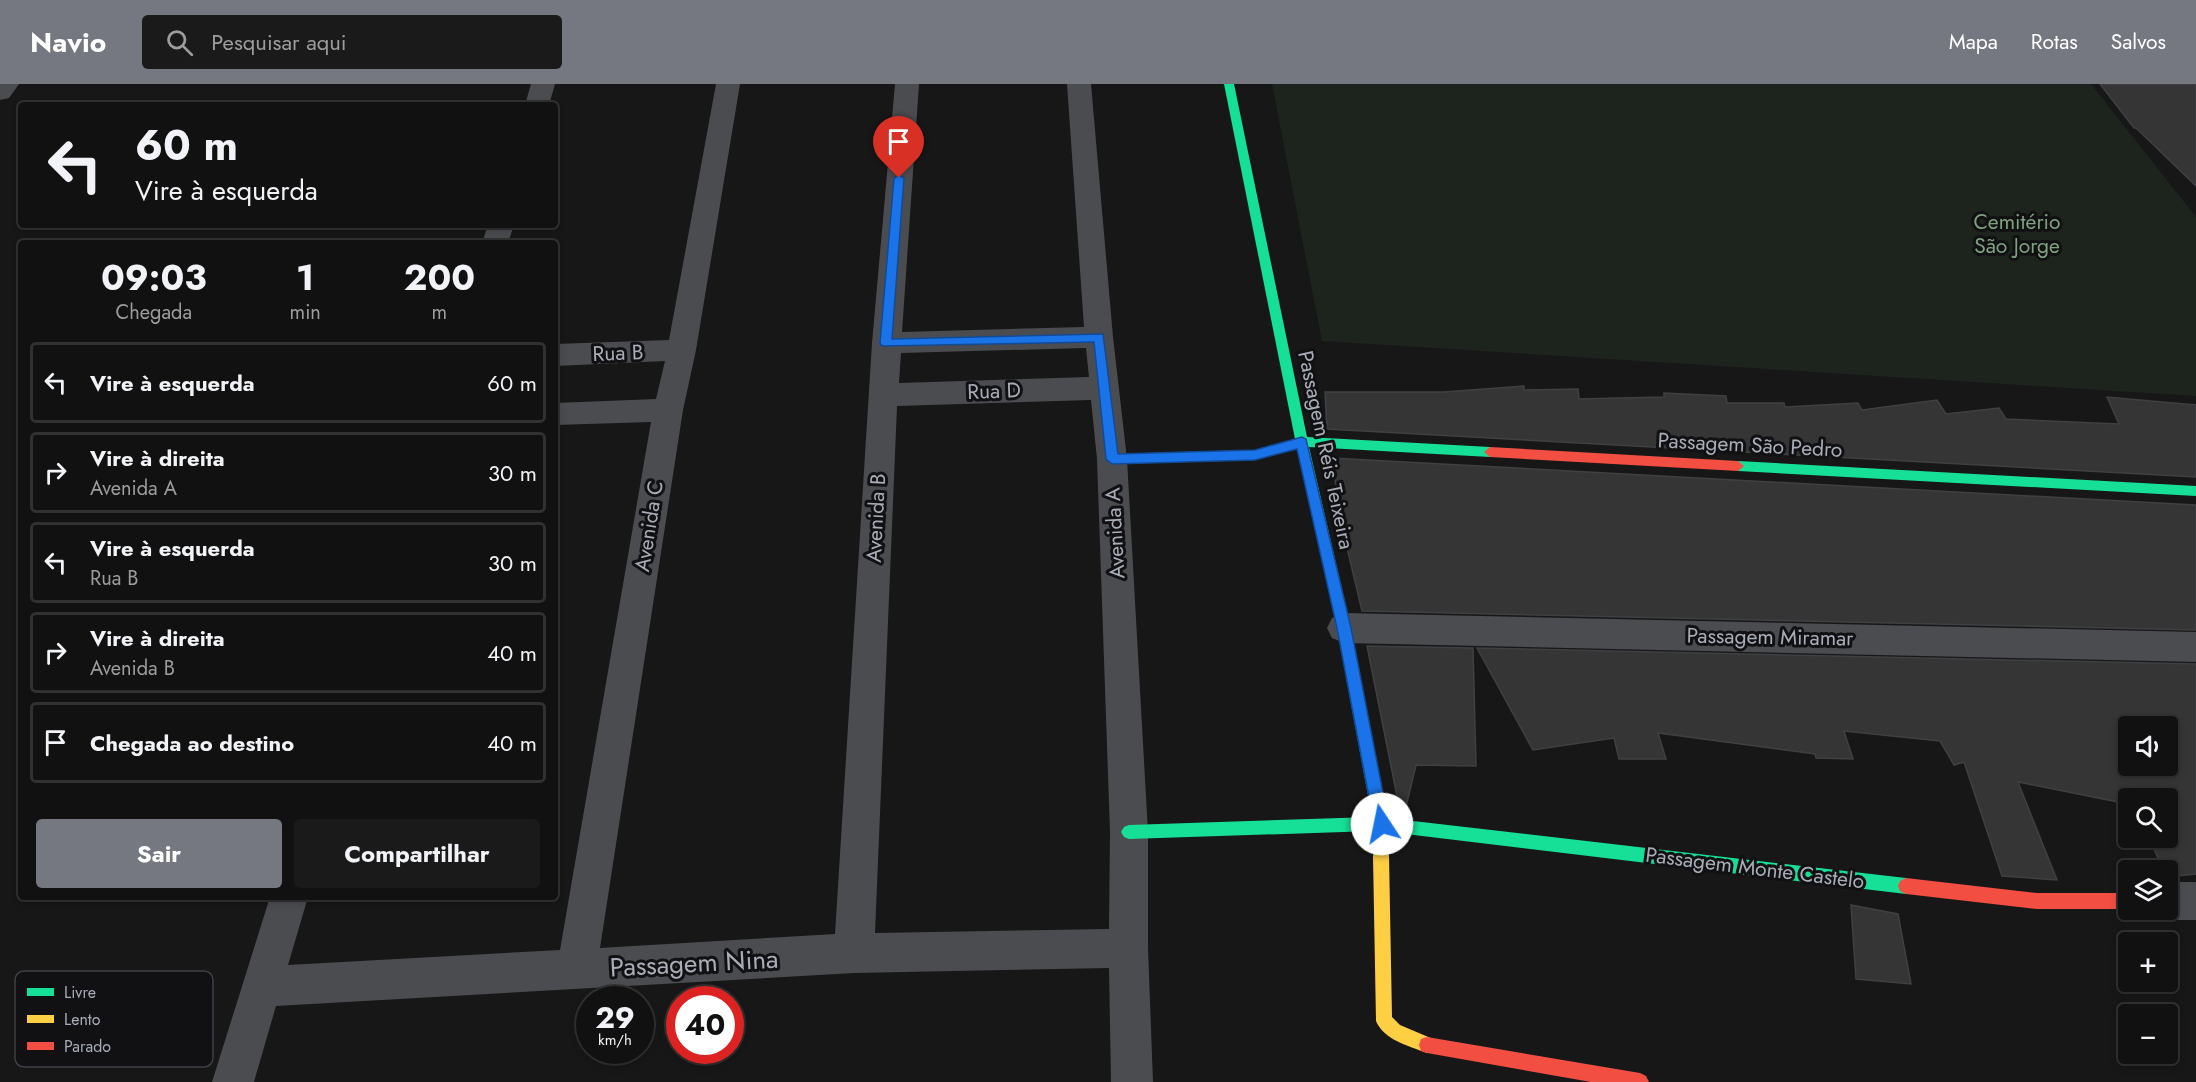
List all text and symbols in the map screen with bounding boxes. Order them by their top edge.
search box [142,15,562,69]
text: Navio [30,22,106,63]
icon: search [163,26,196,59]
text: Pesquisar aqui [211,26,347,58]
text: Mapa [1949,27,1998,57]
text: Rotas [2031,27,2078,57]
text: Salvos [2111,27,2166,57]
text: 60 m [135,115,238,176]
pin [873,116,924,178]
icon: arrive [882,125,915,158]
icon: left [36,126,114,204]
text: Vire à esquerda [135,171,318,210]
park label: Cemitério São Jorge [1973,207,2061,261]
text: 09:03 [101,251,207,303]
text: 1 [296,251,314,303]
text: 200 [404,251,475,303]
text: Chegada [116,298,192,327]
text: min [290,298,321,327]
text: m [432,298,447,327]
street label: Rua B [592,337,644,369]
street label: Passagem Réis Teixeira [1290,348,1362,552]
icon: left [39,366,72,399]
text: Vire à esquerda [90,367,255,399]
text: 60 m [487,367,537,399]
street label: Rua D [967,375,1021,407]
street label: Passagem São Pedro [1657,425,1843,465]
text: Vire à direita [90,442,225,474]
icon: right [39,456,72,489]
text: 30 m [488,457,537,489]
street label: Avenida B [859,473,893,563]
text: Avenida A [90,474,177,503]
street label: Avenida C [627,478,671,574]
street label: Avenida A [1098,487,1132,579]
text: Vire à esquerda [90,532,255,564]
icon: left [39,546,72,579]
text: 30 m [488,547,537,579]
text: Rua B [90,564,138,593]
street label: Passagem Miramar [1686,621,1855,653]
text: Vire à direita [90,622,225,654]
icon: right [39,636,72,669]
text: 40 m [487,637,537,669]
text: Avenida B [90,654,175,683]
map controls [2118,716,2178,1064]
button: sound [2118,716,2178,776]
icon: arrive [39,726,72,759]
text: Chegada ao destino [90,727,294,759]
text: 40 m [487,727,537,759]
button: search [2118,788,2178,848]
position arrow [1350,792,1414,856]
button: Sair [36,819,282,888]
button: Compartilhar [294,819,540,888]
street label: Passagem Monte Castelo [1644,840,1866,896]
button: layers [2118,860,2178,920]
button: + [2118,932,2178,992]
street label: Passagem Nina [609,940,779,986]
legend [15,971,213,1067]
text: Livre [64,981,96,1004]
speed limit sign: 40 [666,986,744,1064]
text: 29 [595,996,635,1039]
button: − [2118,1004,2178,1064]
text: Lento [64,1008,101,1031]
text: km/h [598,1029,632,1051]
text: Parado [64,1035,111,1058]

